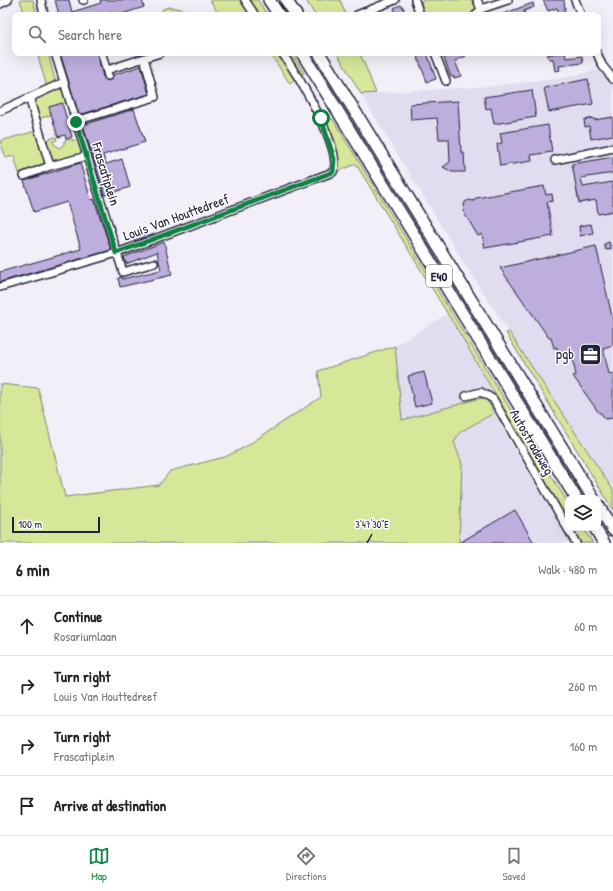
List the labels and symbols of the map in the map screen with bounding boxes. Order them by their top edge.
route start [312,109,330,127]
route end [67,113,85,131]
street label: Frascatiplein [87,139,125,208]
street label: Louis Van Houttedreef [120,189,231,244]
road number: E40 [426,265,452,287]
office icon: pgb [577,341,603,367]
place label: pgb [556,344,574,364]
street label: Autostradeweg [505,405,559,479]
scale bar [12,515,100,534]
text: 3°47'30"E [355,518,389,531]

